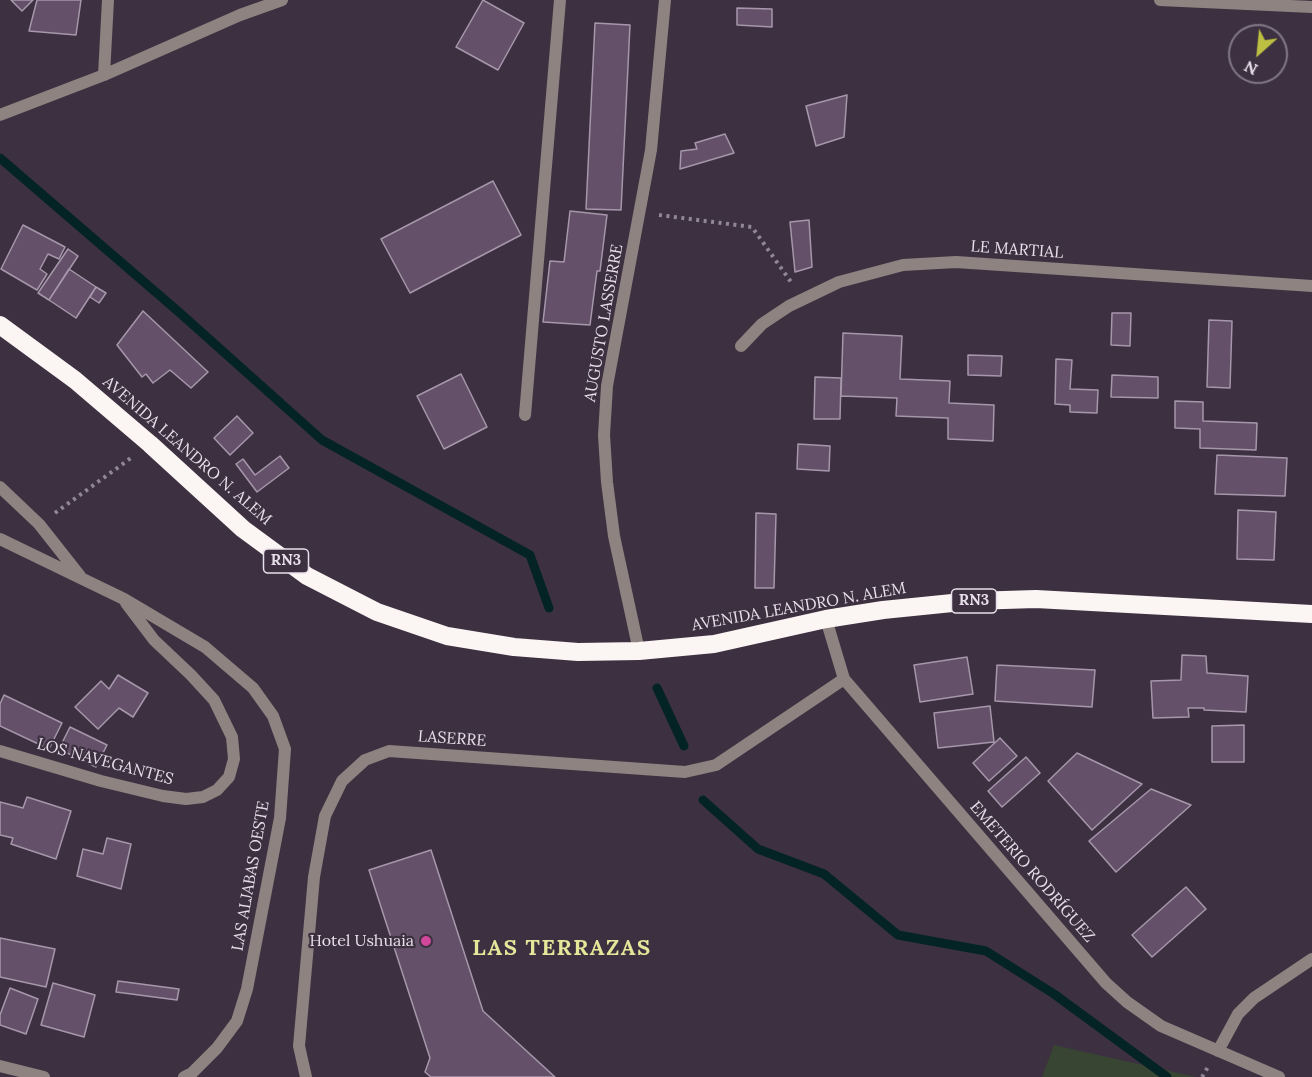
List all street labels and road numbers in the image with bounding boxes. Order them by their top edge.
street label: LE MARTIAL [970,237,1064,263]
street label: AUGUSTO LASSERRE [581,243,627,403]
street label: AVENIDA LEANDRO N. ALEM [99,372,275,530]
road number: RN3 [264,549,308,573]
street label: AVENIDA LEANDRO N. ALEM [690,579,908,635]
road number: RN3 [952,589,996,613]
street label: LASERRE [417,727,487,751]
street label: LOS NAVEGANTES [35,735,175,789]
street label: EMETERIO RODRÍGUEZ [966,798,1098,946]
street label: LAS ALJABAS OESTE [228,799,274,953]

